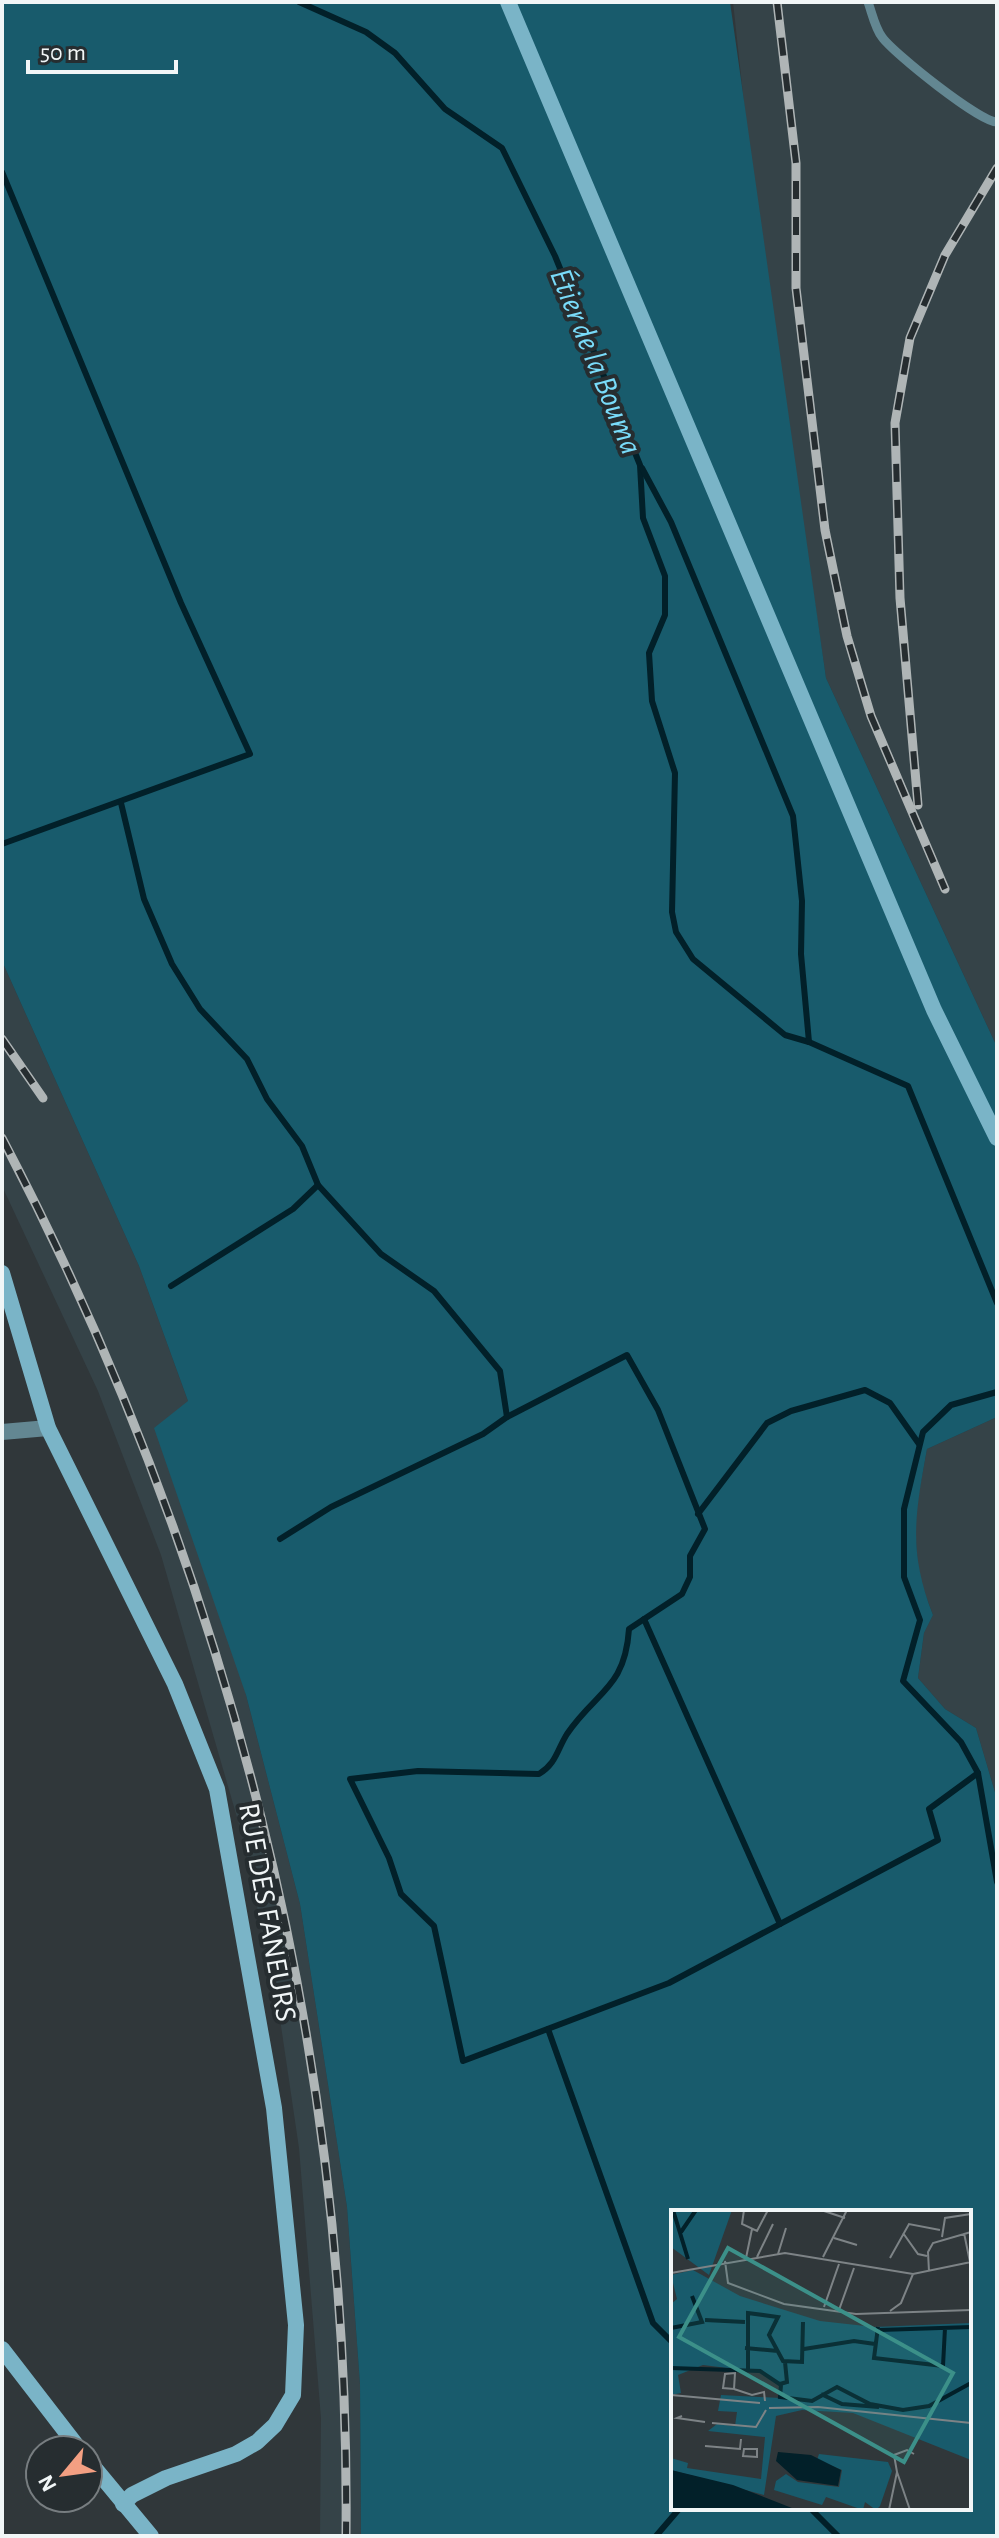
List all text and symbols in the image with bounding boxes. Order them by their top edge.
scale bar [28,24,176,74]
text: 50 m [40,41,86,65]
water label: Étier de la Bouma [544,263,651,459]
street label: RUE DES FANEURS [233,1801,301,2024]
inset map [671,2210,971,2510]
north arrow [24,2434,104,2514]
text: N [34,2471,61,2495]

